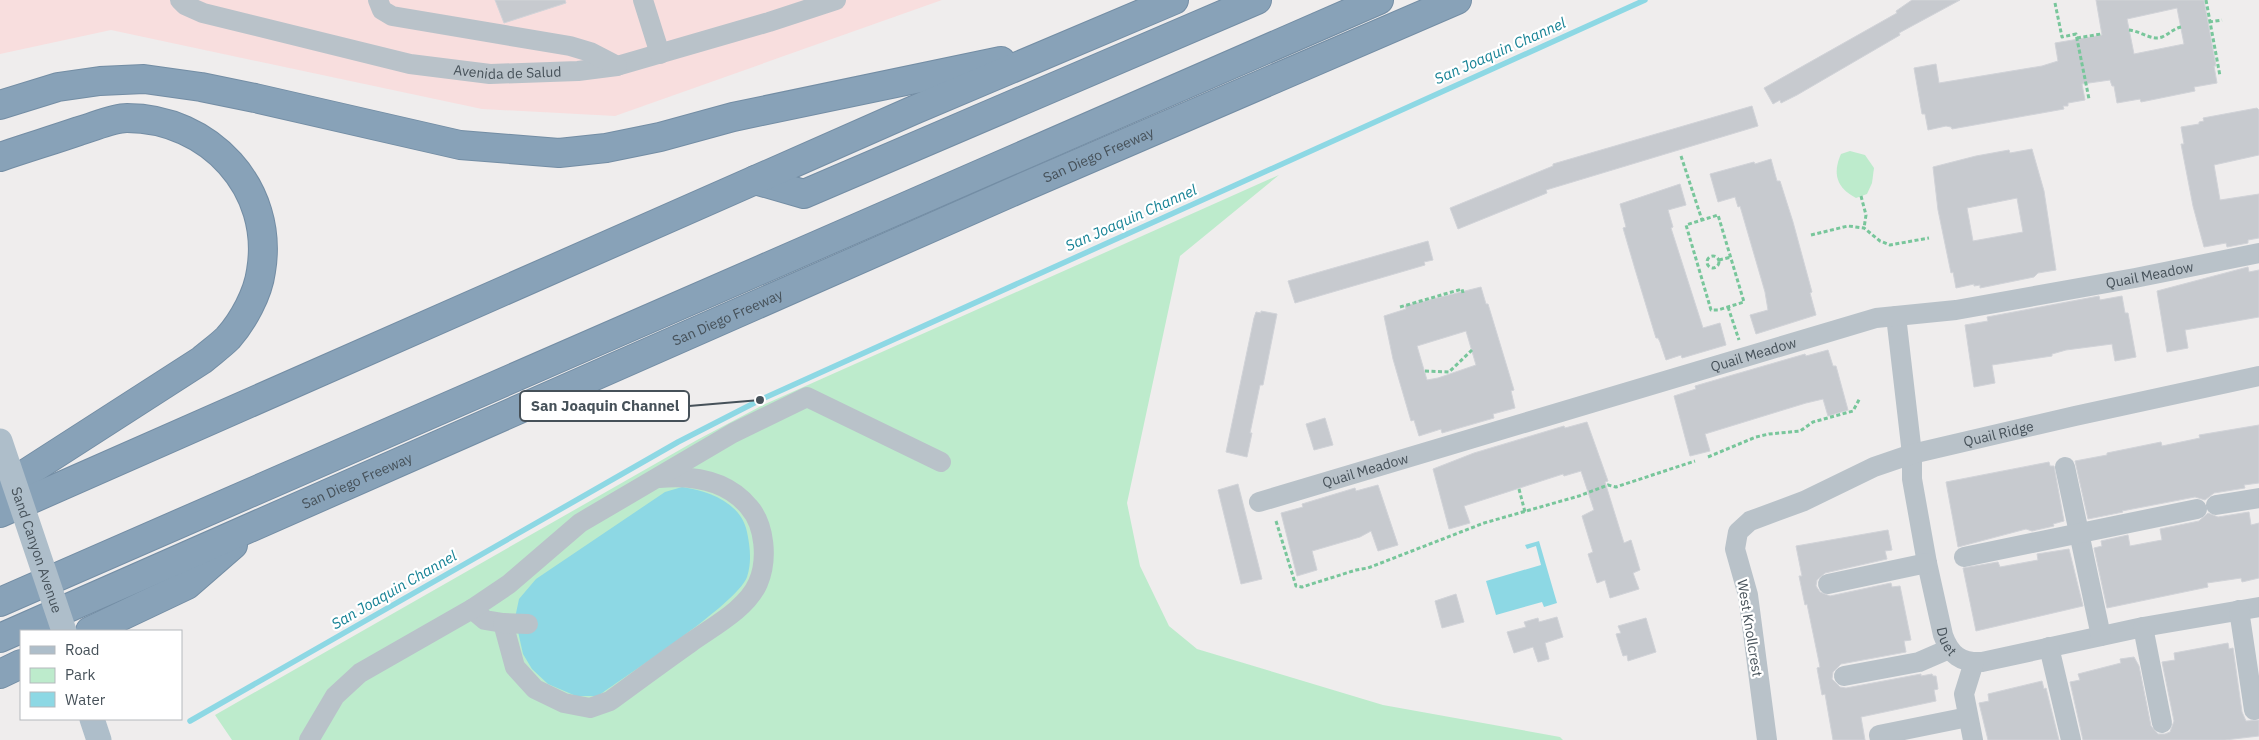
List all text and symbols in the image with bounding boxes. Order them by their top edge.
water label: San Joaquin Channel [1431,13,1568,88]
street label: Avenida de Salud [452,61,562,83]
street label: San Diego Freeway [1040,123,1157,187]
water label: San Joaquin Channel [1062,180,1199,255]
street label: Quail Meadow [2104,257,2195,292]
street label: San Diego Freeway [669,285,786,350]
street label: Quail Meadow [1708,333,1799,376]
callout: San Joaquin Channel [520,391,689,421]
text: San Joaquin Channel [531,396,680,415]
street label: Quail Ridge [1962,417,2036,451]
street label: San Diego Freeway [299,449,415,513]
street label: Quail Meadow [1320,449,1411,492]
street label: Sand Canyon Avenue [7,485,66,616]
water label: San Joaquin Channel [328,546,460,633]
street label: West Knollcrest [1733,578,1767,678]
street label: Duet [1932,625,1961,660]
legend [20,630,182,720]
text: Road [65,640,100,659]
text: Park [65,665,95,684]
text: Water [65,690,106,709]

